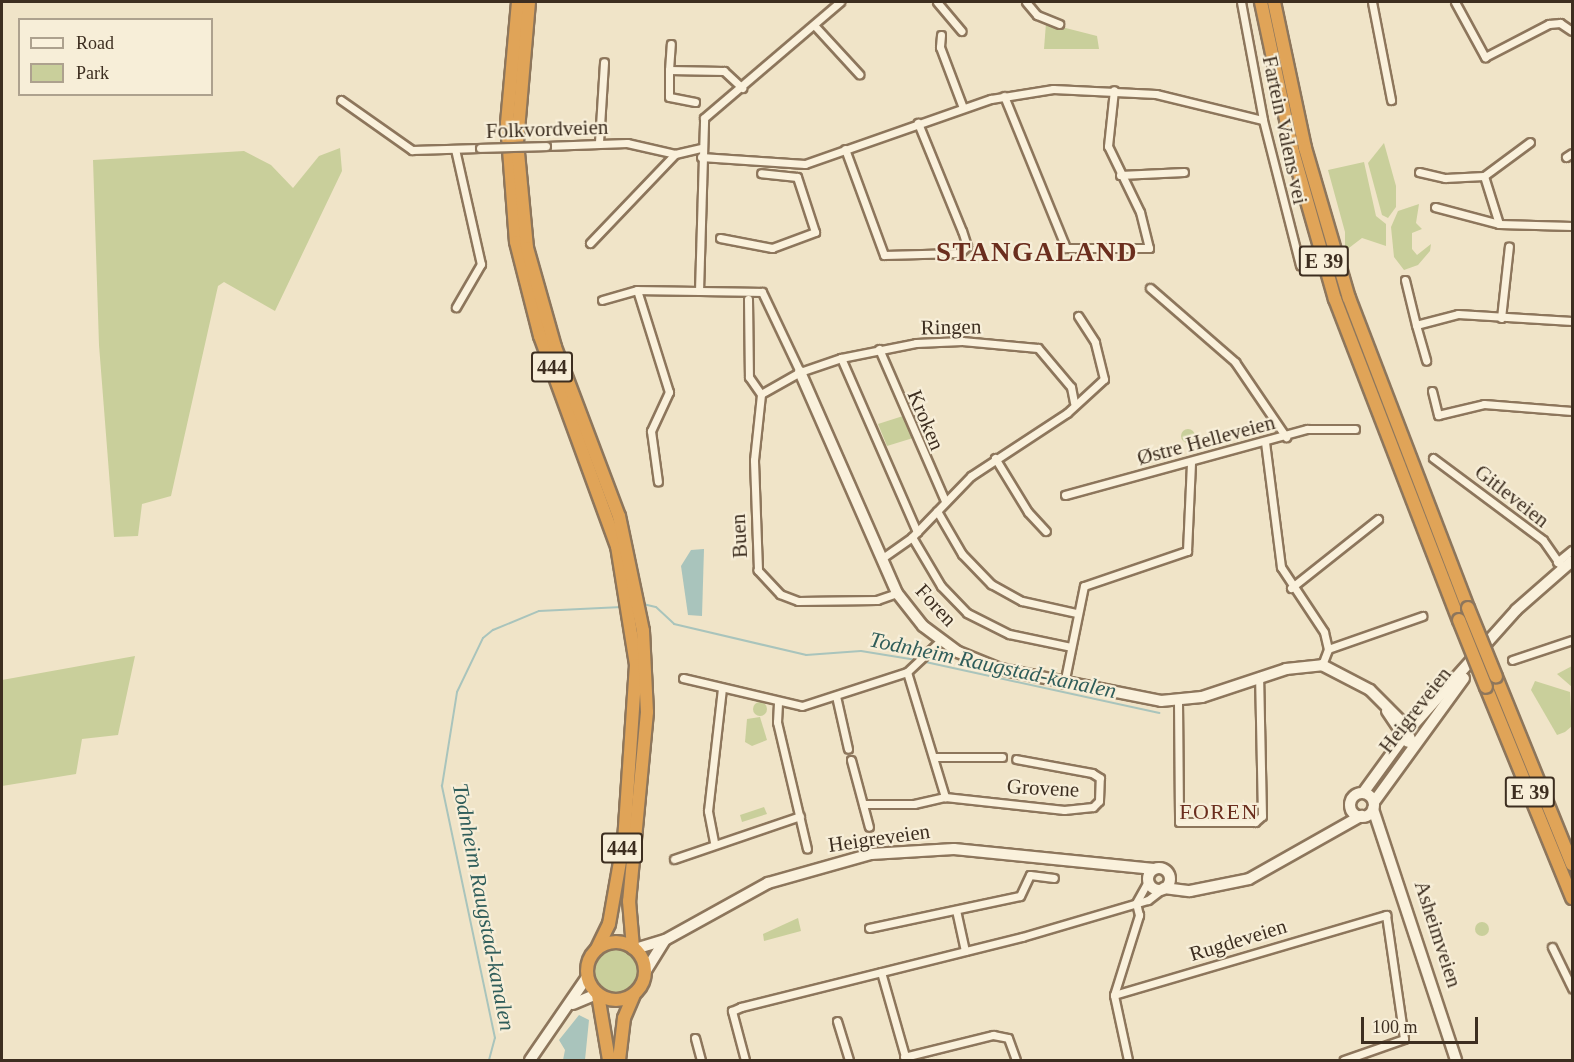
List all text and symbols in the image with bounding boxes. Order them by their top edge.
legend [18,18,213,96]
text: Road [76,33,114,53]
street label: Fartein Valens vei [1257,53,1313,207]
text: Park [76,63,109,83]
street label: Folkvordveien [485,114,609,144]
district label: STANGALAND [936,237,1138,269]
road number: E 39 [1298,244,1350,278]
street label: Ringen [920,314,982,340]
road number: 444 [531,350,573,384]
street label: Kroken [902,386,950,454]
street label: Østre Helleveien [1134,409,1278,471]
street label: Gitleveien [1470,459,1554,533]
street label: Buen [725,513,753,559]
street label: Foren [910,578,962,632]
water label: Todnheim Raugstad-kanalen [867,626,1119,704]
street label: Heigreveien [1373,662,1457,758]
street label: Grovene [1006,774,1080,802]
road number: E 39 [1504,775,1556,809]
water label: Todnheim Raugstad-kanalen [447,781,521,1033]
district label: FOREN [1179,799,1259,825]
street label: Heigreveien [826,818,932,858]
road number: 444 [601,831,643,865]
street label: Asheimveien [1409,877,1467,991]
street label: Rugdeveien [1186,913,1290,967]
scale bar [1364,1005,1481,1043]
text: 100 m [1372,1017,1418,1037]

